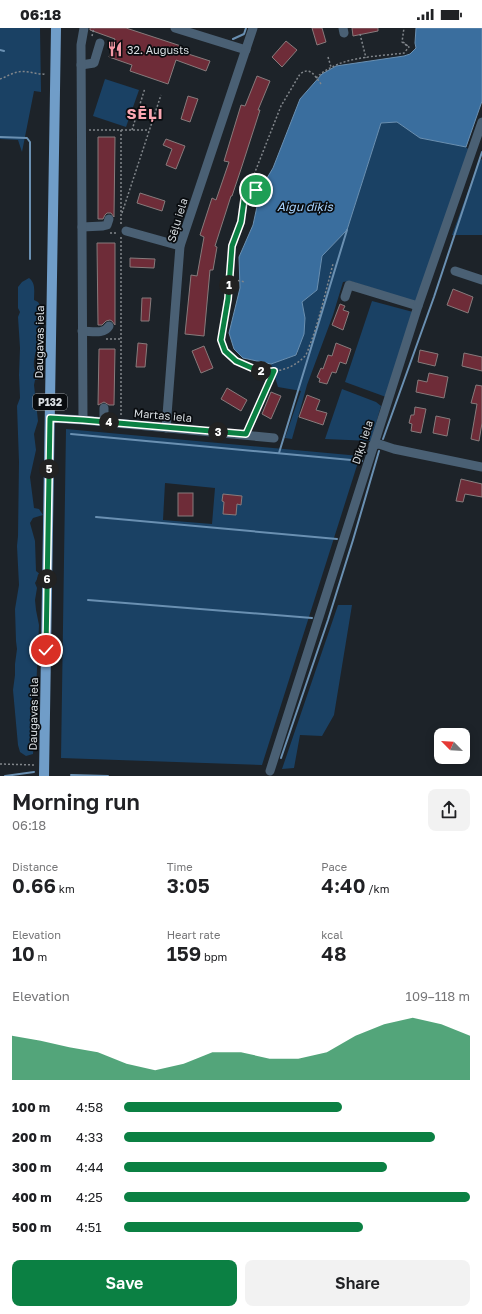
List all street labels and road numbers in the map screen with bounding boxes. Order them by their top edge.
street label: Sēļu iela [164,196,191,244]
street label: Daugavas iela [32,305,46,379]
road number: P132 [33,394,67,410]
street label: Martas iela [133,406,193,424]
street label: Dīķu iela [349,418,376,466]
street label: Daugavas iela [26,677,40,751]

